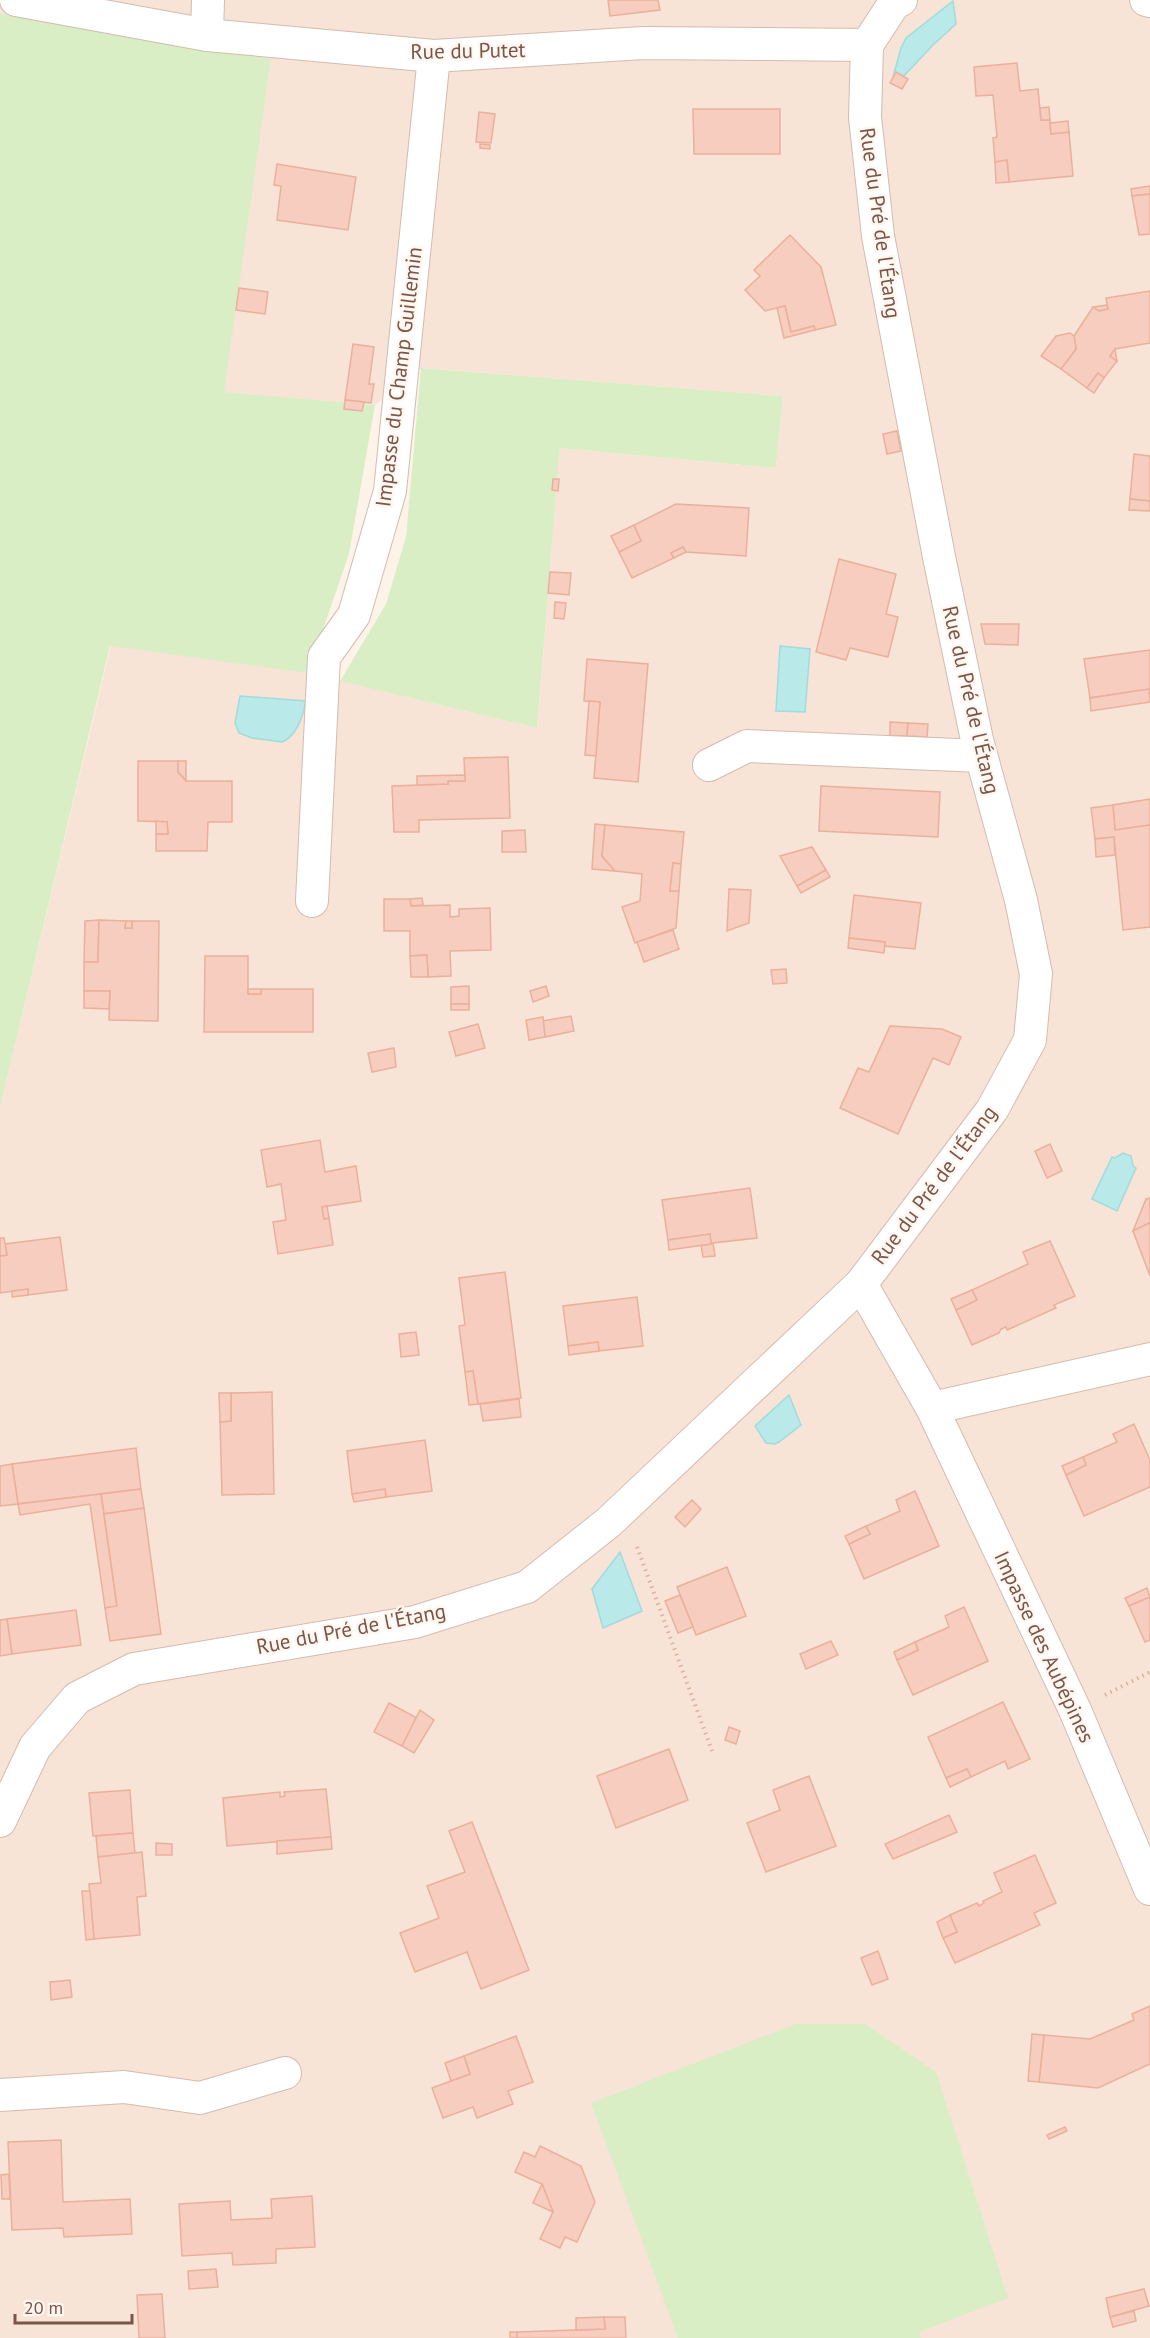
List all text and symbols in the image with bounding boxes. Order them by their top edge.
street label: Rue du Putet [410,36,526,65]
street label: Rue du Pré de l'Étang [854,126,907,320]
street label: Impasse du Champ Guillemin [369,245,428,509]
street label: Rue du Pré de l'Étang [937,603,1006,797]
street label: Rue du Pré de l'Étang [865,1100,1002,1270]
street label: Impasse des Aubépines [988,1547,1101,1747]
street label: Rue du Pré de l'Étang [254,1597,448,1660]
scale bar [15,2287,132,2325]
text: 20 m [24,2296,63,2319]

